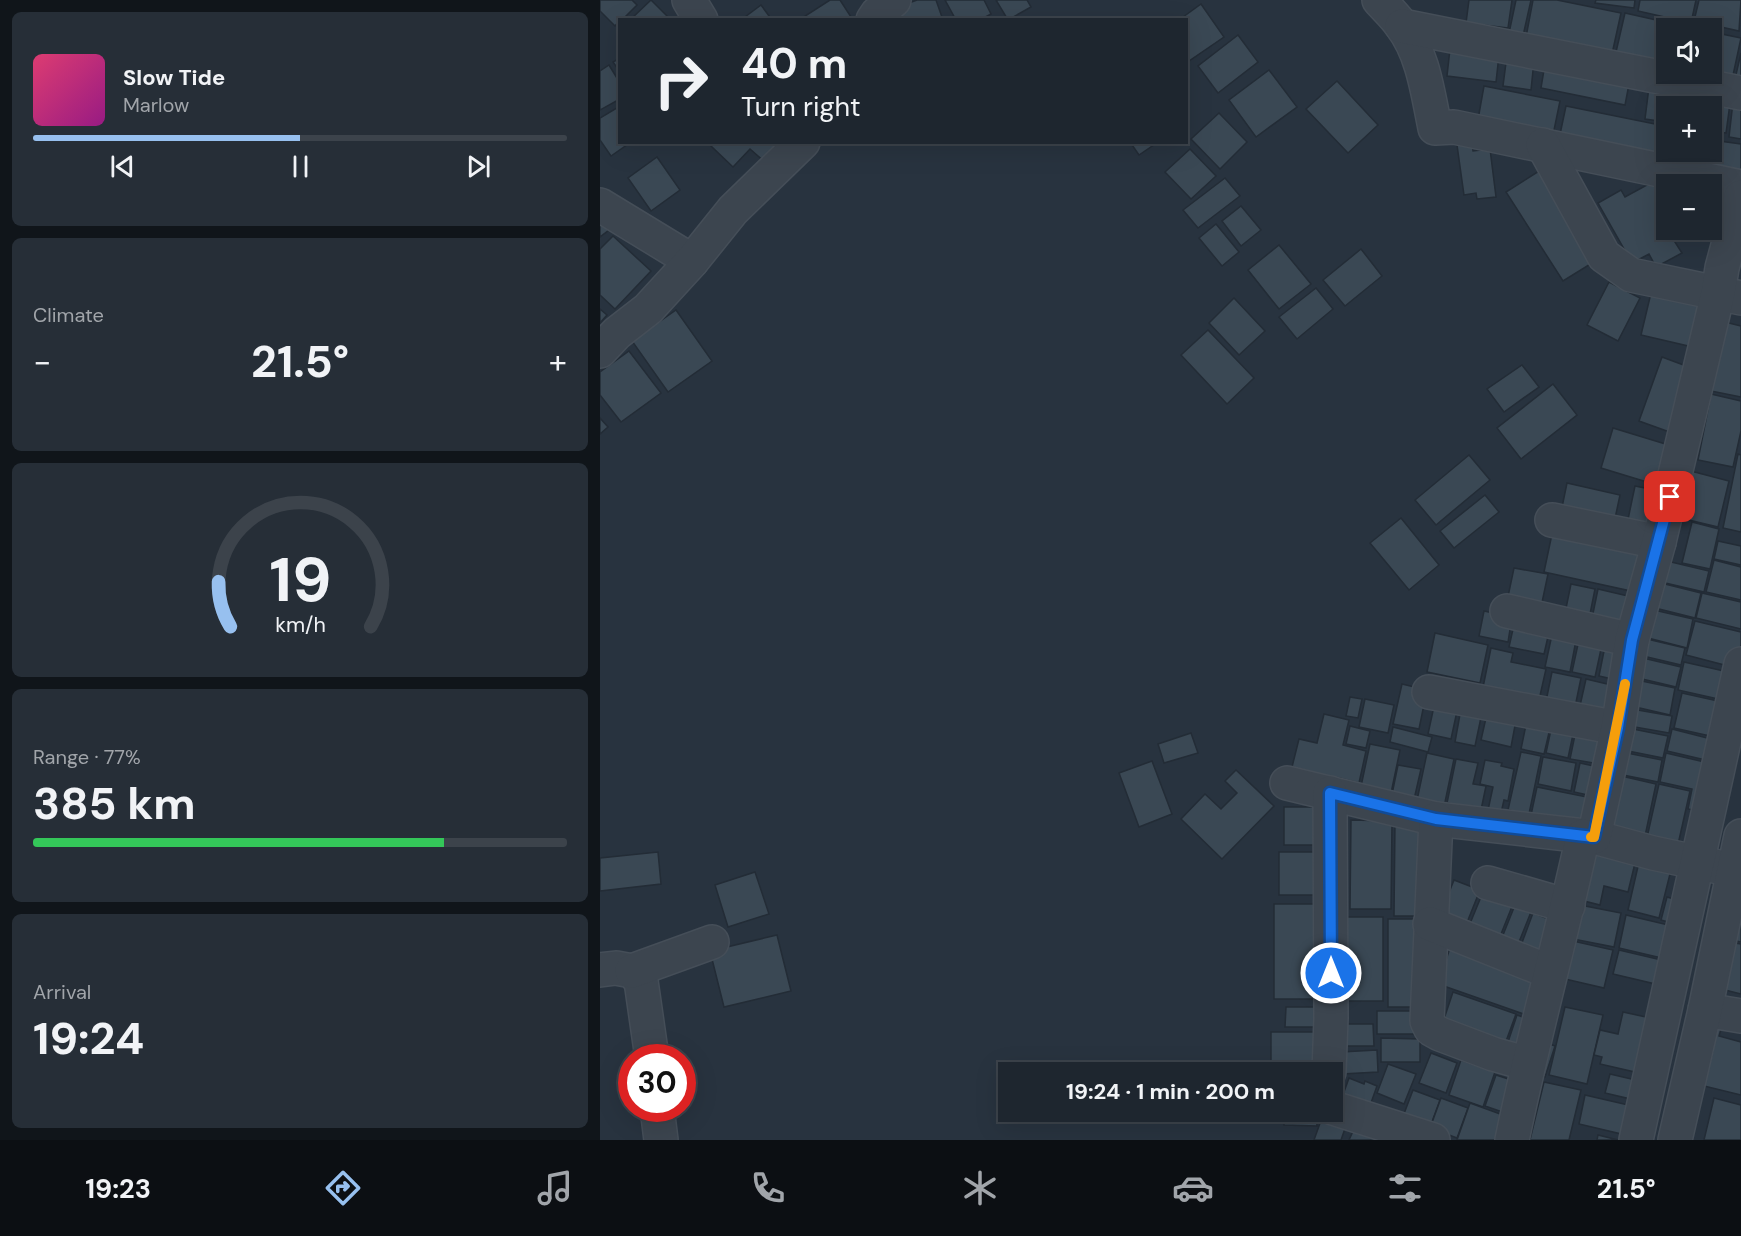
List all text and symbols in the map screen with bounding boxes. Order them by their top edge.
map controls [1656,18,1722,240]
button: sound [1656,18,1722,84]
text: 40 m [741,36,847,91]
icon: right [642,42,720,120]
text: Slow Tide [123,63,225,92]
text: Turn right [741,89,861,124]
text: Marlow [123,92,189,118]
button: + [1656,96,1722,162]
icon: previous [106,150,139,183]
icon: pause [284,150,317,183]
icon: next [462,150,495,183]
button: − [1656,174,1722,240]
text: Climate [33,302,104,328]
text: 21.5° [251,332,349,391]
text: − [33,340,51,383]
text: + [549,340,567,383]
pin [1644,471,1695,522]
icon: arrive [1653,480,1686,513]
text: 19 [269,539,331,620]
text: km/h [275,611,325,639]
text: Range · 77% [33,744,141,770]
text: 385 km [33,774,196,833]
position arrow [1299,941,1363,1005]
text: Arrival [33,979,91,1005]
text: 19:24 [33,1009,144,1068]
speed limit sign: 30 [618,1044,696,1122]
text: 19:24 · 1 min · 200 m [1066,1077,1275,1106]
icon: directions [322,1167,364,1209]
icon: music [534,1167,576,1209]
icon: phone [747,1167,789,1209]
icon: climate [959,1167,1001,1209]
icon: car [1172,1167,1214,1209]
icon: filters [1384,1167,1426,1209]
text: 19:23 [85,1171,151,1206]
text: 21.5° [1597,1171,1656,1206]

